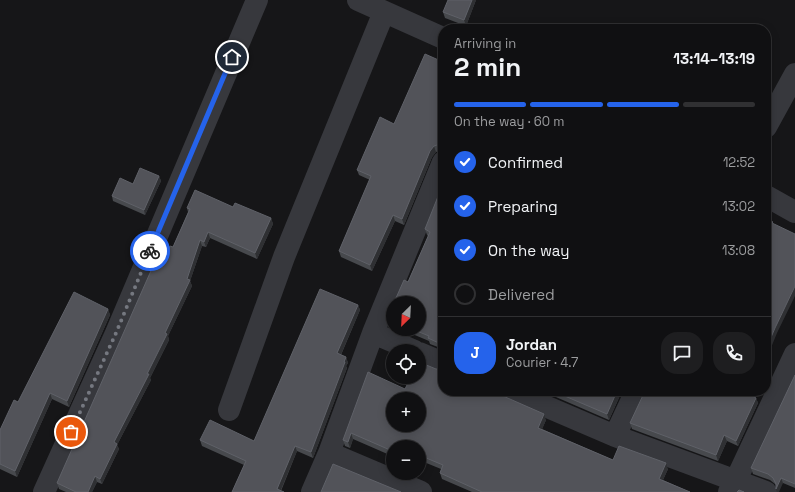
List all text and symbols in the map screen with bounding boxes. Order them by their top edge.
text: Arriving in [454,35,516,52]
pin [215,40,249,74]
icon: home [221,46,243,68]
text: 13:14–13:19 [673,49,755,68]
text: 2 min [454,50,521,84]
text: On the way · 60 m [454,113,565,130]
icon: check [454,151,476,173]
text: Confirmed [488,153,563,172]
text: 12:52 [723,154,755,171]
icon: check [454,195,476,217]
text: Preparing [488,197,558,216]
text: 13:02 [722,198,755,215]
courier [130,231,170,271]
icon: check [454,239,476,261]
icon: bike [139,240,161,262]
text: On the way [488,241,569,260]
text: 13:08 [722,242,755,259]
text: Delivered [488,285,555,304]
north arrow [386,296,426,336]
map controls [386,296,426,480]
button: chat [661,332,703,374]
button: phone [713,332,755,374]
text: Jordan [506,335,557,354]
text: J [470,343,480,362]
button: locate [386,344,426,384]
text: Courier · 4.7 [506,354,578,371]
button: + [386,392,426,432]
pin [54,415,88,449]
icon: bag [60,421,82,443]
button: − [386,440,426,480]

